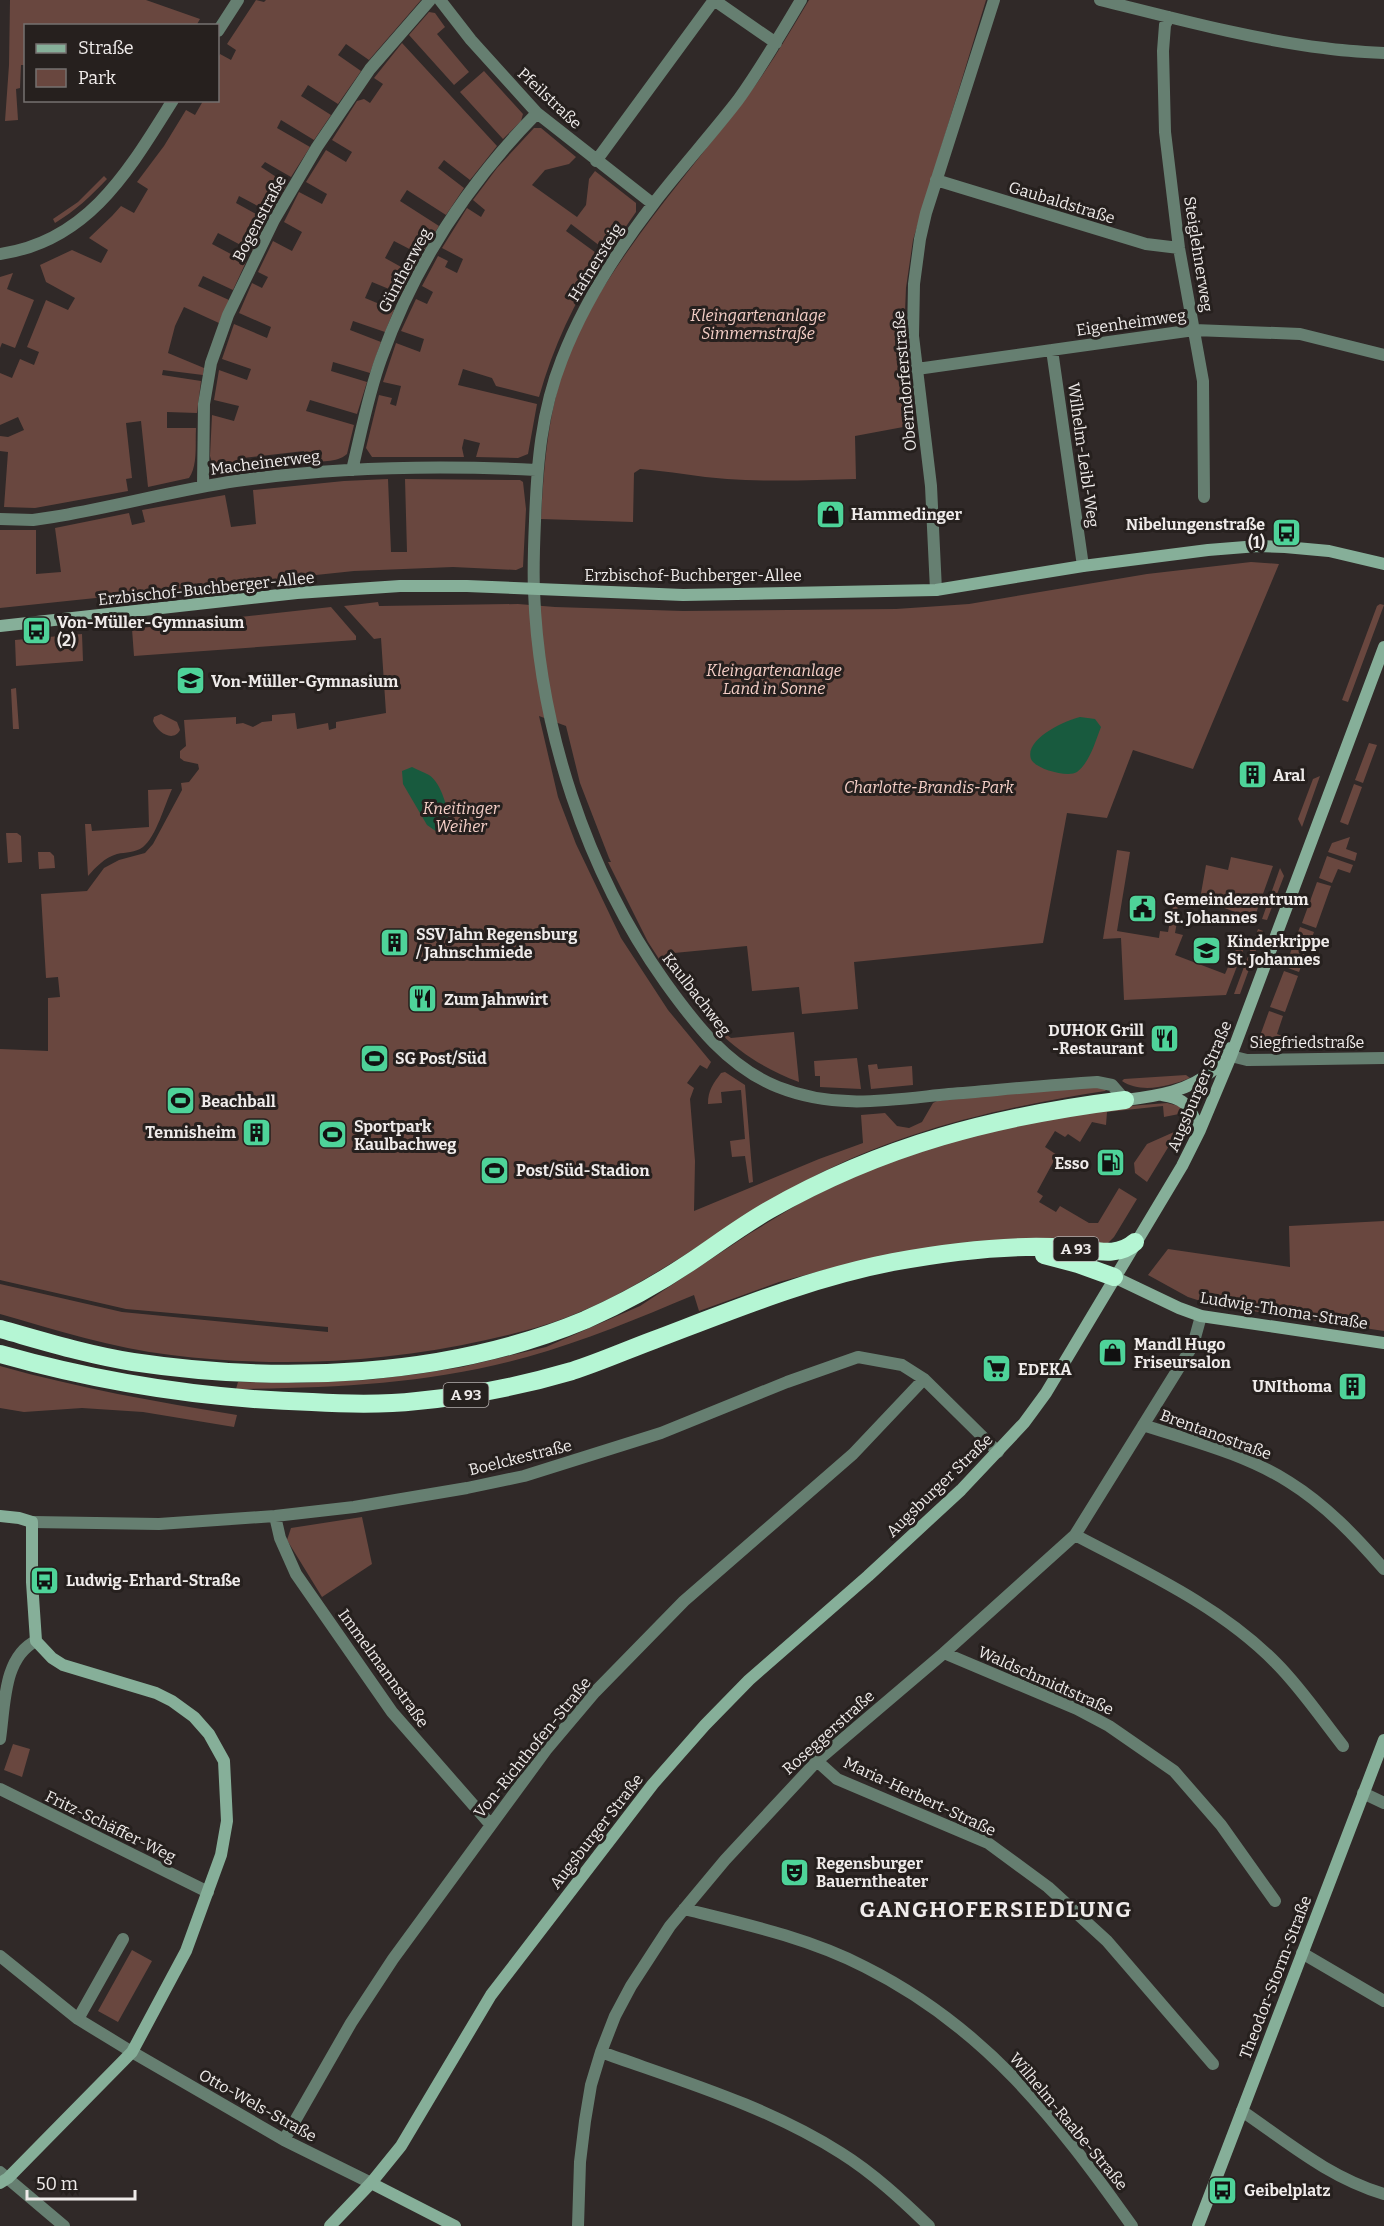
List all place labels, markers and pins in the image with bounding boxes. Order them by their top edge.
shop icon: Hammedinger [814,498,846,530]
place label: Hammedinger [851,505,962,524]
place label: Nibelungenstraße (1) [1126,515,1265,552]
bus stop icon: Nibelungenstraße (1) [1270,517,1302,549]
place label: Von-Müller-Gymnasium (2) [57,613,245,650]
bus stop icon: Von-Müller-Gymnasium (2) [20,615,52,647]
school or university icon: Von-Müller-Gymnasium [174,665,206,697]
place label: Von-Müller-Gymnasium [211,672,399,691]
building icon: Aral [1236,759,1268,791]
place label: Aral [1273,766,1305,785]
place label: Gemeindezentrum St. Johannes [1164,890,1309,927]
public building icon: Gemeindezentrum St. Johannes [1127,892,1159,924]
place label: SSV Jahn Regensburg / Jahnschmiede [415,925,577,962]
building icon: SSV Jahn Regensburg / Jahnschmiede [379,927,411,959]
place label: Kinderkrippe St. Johannes [1227,932,1330,969]
school or university icon: Kinderkrippe St. Johannes [1190,934,1222,966]
restaurant icon: Zum Jahnwirt [407,983,439,1015]
place label: Zum Jahnwirt [444,990,549,1009]
place label: DUHOK Grill -Restaurant [1048,1021,1145,1058]
restaurant icon: DUHOK Grill -Restaurant [1149,1023,1181,1055]
sports icon: SG Post/Süd [358,1042,390,1074]
place label: SG Post/Süd [395,1049,487,1068]
sports icon: Beachball [164,1085,196,1117]
place label: Beachball [201,1092,276,1111]
building icon: Tennisheim [241,1116,273,1148]
place label: Sportpark Kaulbachweg [354,1117,456,1154]
sports icon: Sportpark Kaulbachweg [317,1119,349,1151]
place label: Tennisheim [145,1123,237,1142]
fuel station icon: Esso [1094,1147,1126,1179]
sports icon: Post/Süd-Stadion [479,1154,511,1186]
place label: Esso [1055,1154,1089,1173]
place label: Post/Süd-Stadion [516,1161,650,1180]
place label: Mandl Hugo Friseursalon [1134,1335,1231,1372]
shop icon: Mandl Hugo Friseursalon [1097,1337,1129,1369]
supermarket icon: EDEKA [981,1353,1013,1385]
place label: EDEKA [1018,1360,1072,1379]
building icon: UNIthoma [1337,1370,1369,1402]
place label: UNIthoma [1252,1377,1332,1396]
bus stop icon: Ludwig-Erhard-Straße [29,1564,61,1596]
place label: Ludwig-Erhard-Straße [66,1571,241,1590]
place label: Regensburger Bauerntheater [816,1854,929,1891]
theatre icon: Regensburger Bauerntheater [779,1856,811,1888]
bus stop icon: Geibelplatz [1207,2174,1239,2206]
place label: Geibelplatz [1244,2181,1331,2200]

